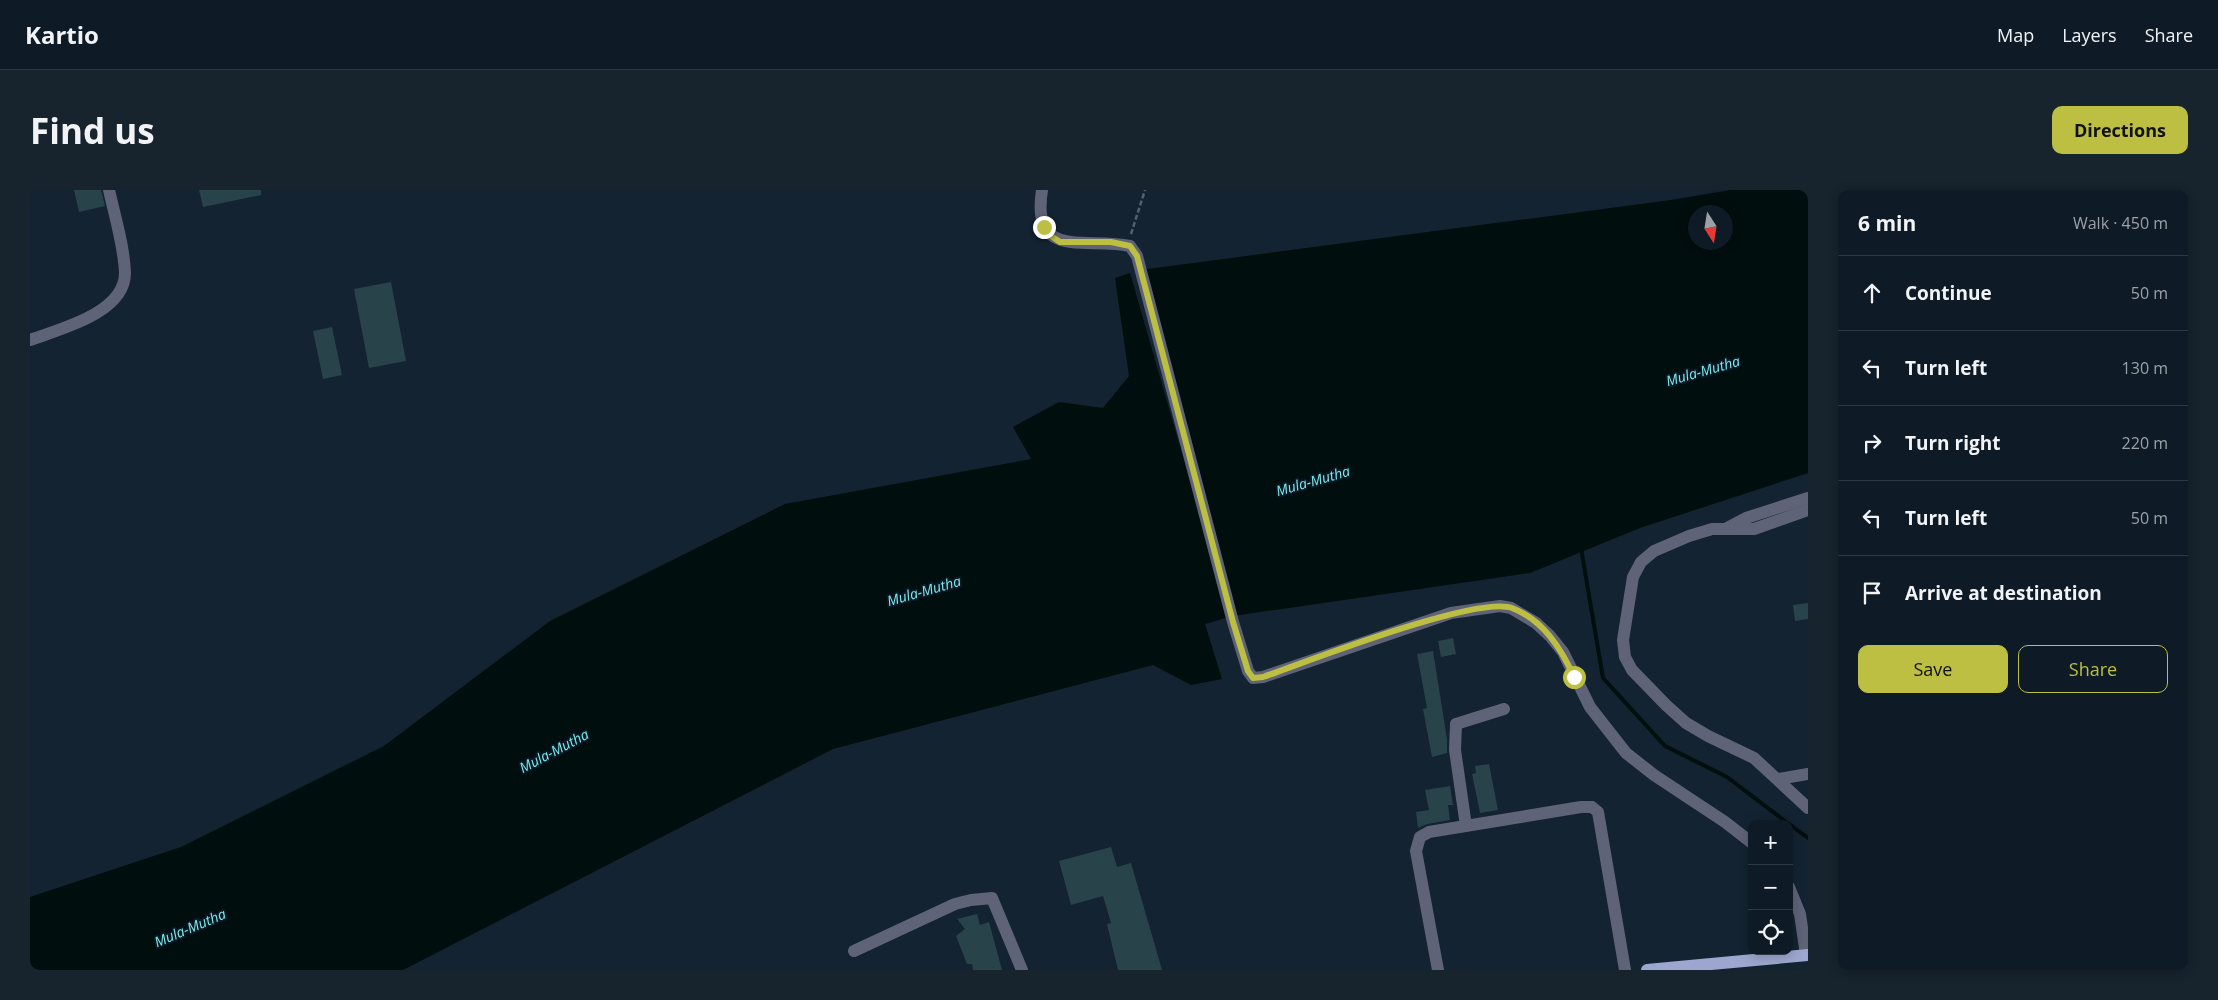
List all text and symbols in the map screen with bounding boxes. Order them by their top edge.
text: Kartio [25,18,99,51]
text: Map [1997,23,2034,47]
text: Layers [2062,23,2117,47]
text: Share [2145,23,2193,47]
button: Directions [2052,106,2188,154]
text: Find us [30,107,155,154]
north arrow [1688,205,1733,250]
text: 6 min [1858,209,1916,237]
text: Walk · 450 m [2073,212,2168,234]
route end [1033,216,1056,239]
icon: ahead [1858,279,1886,307]
text: Continue [1905,280,1992,306]
text: 50 m [2131,282,2168,304]
water label: Mula-Mutha [1664,351,1742,390]
icon: left [1858,354,1886,382]
text: Turn left [1905,355,1987,381]
text: 130 m [2122,357,2168,379]
icon: right [1858,429,1886,457]
text: Turn right [1905,430,2000,456]
text: 220 m [2122,432,2168,454]
water label: Mula-Mutha [1274,461,1352,500]
icon: left [1858,504,1886,532]
text: Turn left [1905,505,1987,531]
text: 50 m [2131,507,2168,529]
water label: Mula-Mutha [885,571,963,610]
icon: arrive [1858,579,1886,607]
text: Arrive at destination [1905,580,2102,606]
button: Save [1858,645,2008,693]
button: Share [2018,645,2168,693]
route start [1563,666,1586,689]
water label: Mula-Mutha [516,724,592,777]
map controls [1748,820,1793,955]
button: + [1748,820,1793,865]
button: − [1748,865,1793,910]
water label: Mula-Mutha [151,904,229,951]
button: locate [1748,910,1793,955]

